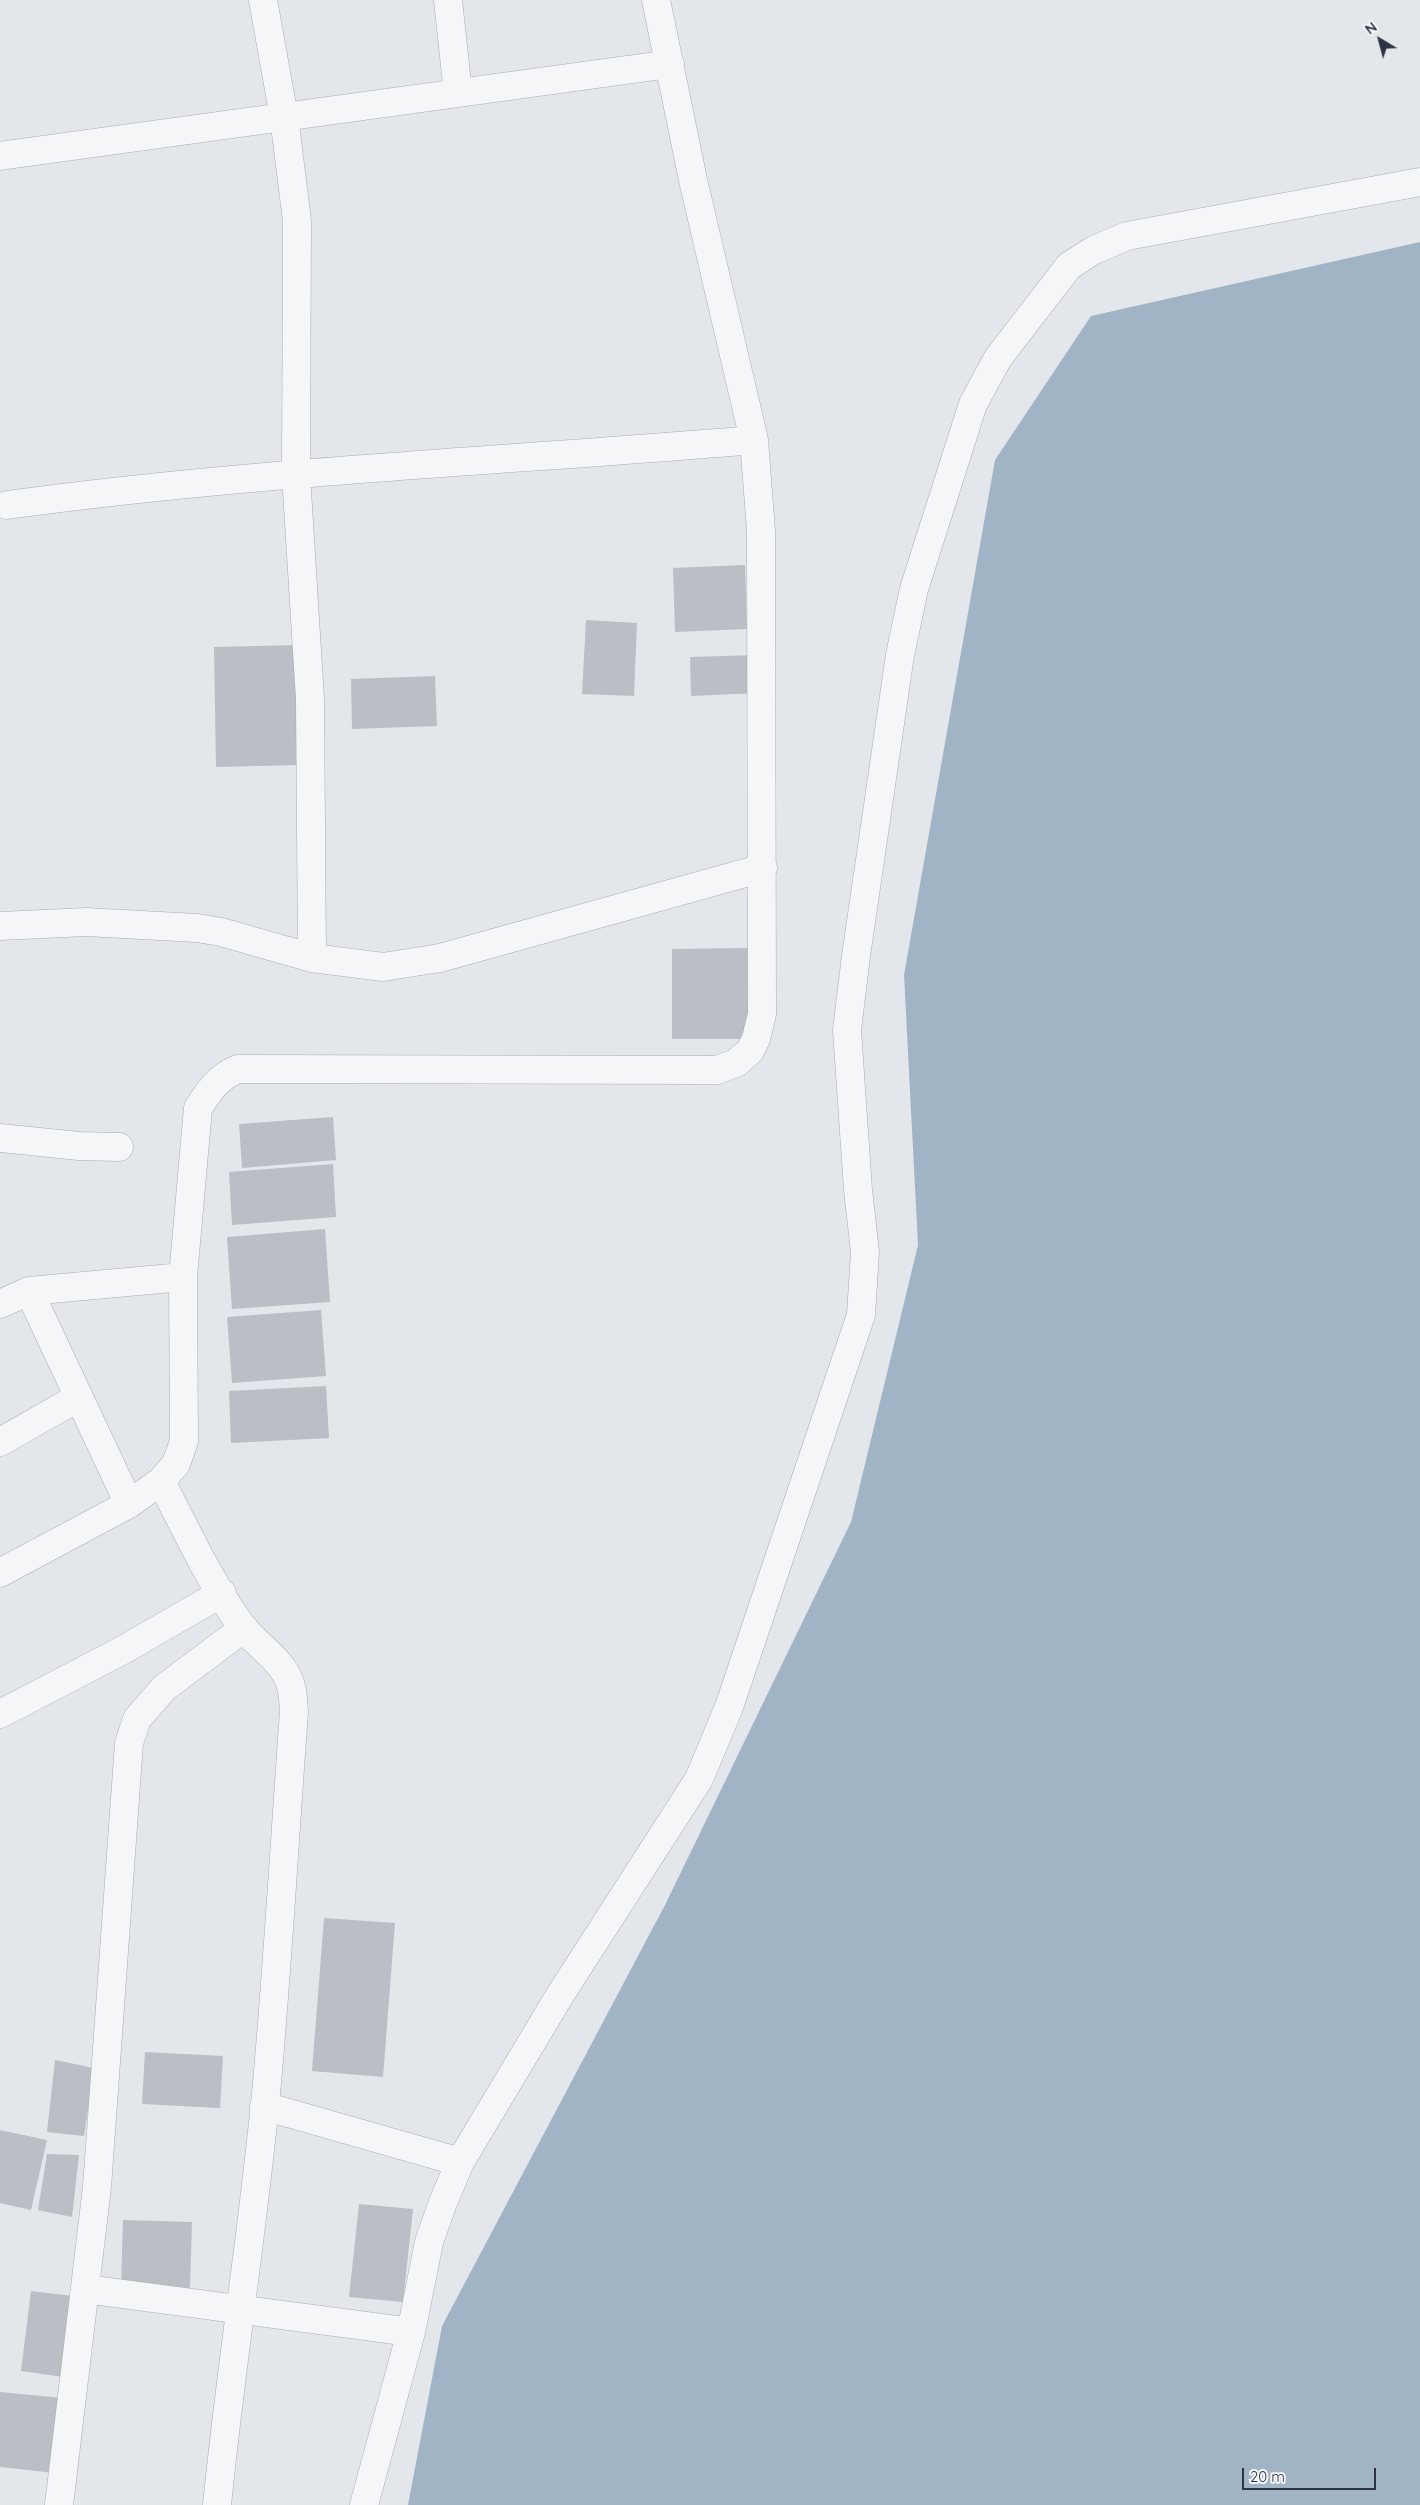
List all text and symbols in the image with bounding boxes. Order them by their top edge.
north arrow [1355,15,1405,65]
text: N [1361,18,1380,38]
scale bar [1245,2458,1379,2490]
text: 20 m [1250,2467,1285,2486]

